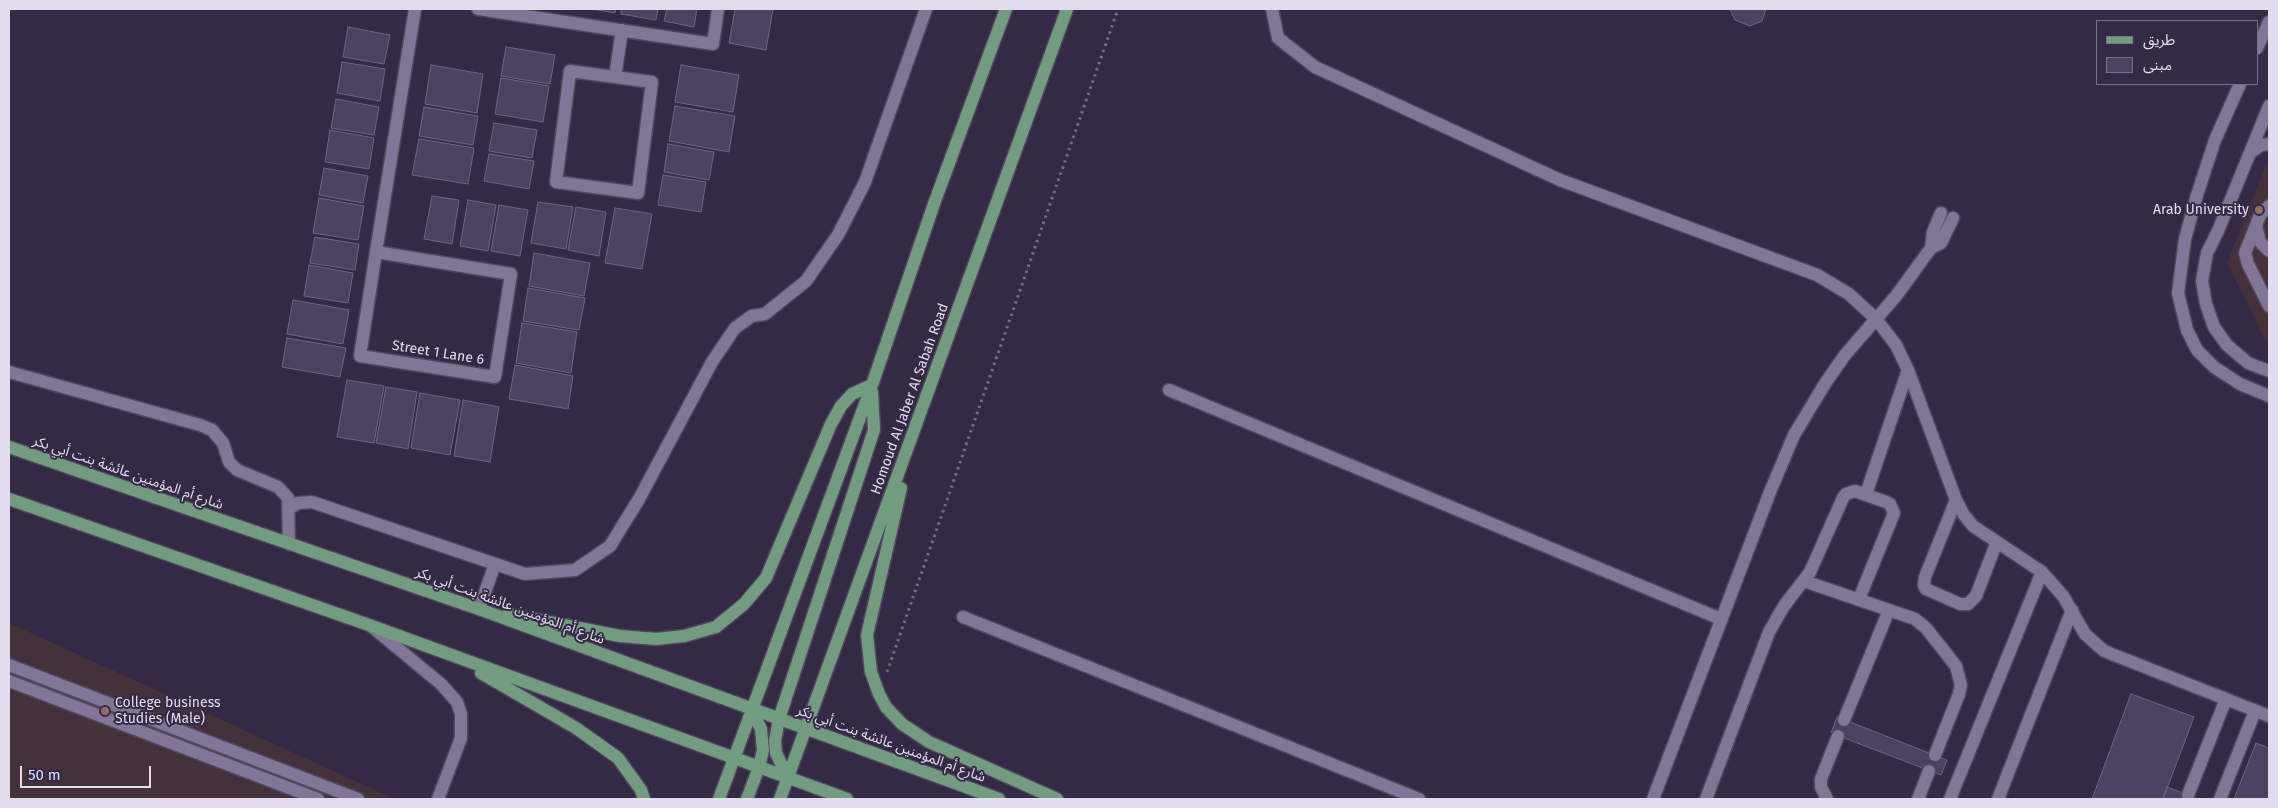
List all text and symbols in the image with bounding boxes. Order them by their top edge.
legend [2096,20,2258,85]
text: طريق [2143,31,2175,49]
text: مبنى [2143,56,2172,74]
place label: Arab University [2153,202,2249,218]
marker: Arab University [2253,204,2265,216]
street label: Homoud Al Jaber Al Sabah Road [868,301,952,497]
street label: Street 1 Lane 6 [391,337,485,369]
street label: شارع أم المؤمنين عائشة بنت أبي بكر [31,432,225,514]
street label: شارع أم المؤمنين عائشة بنت أبي بكر [413,564,607,648]
place label: College business Studies (Male) [115,695,221,728]
street label: شارع أم المؤمنين عائشة بنت أبي بكر [794,702,988,786]
marker: College business Studies (Male) [99,705,111,717]
scale bar [22,756,154,788]
text: 50 m [28,766,61,784]

